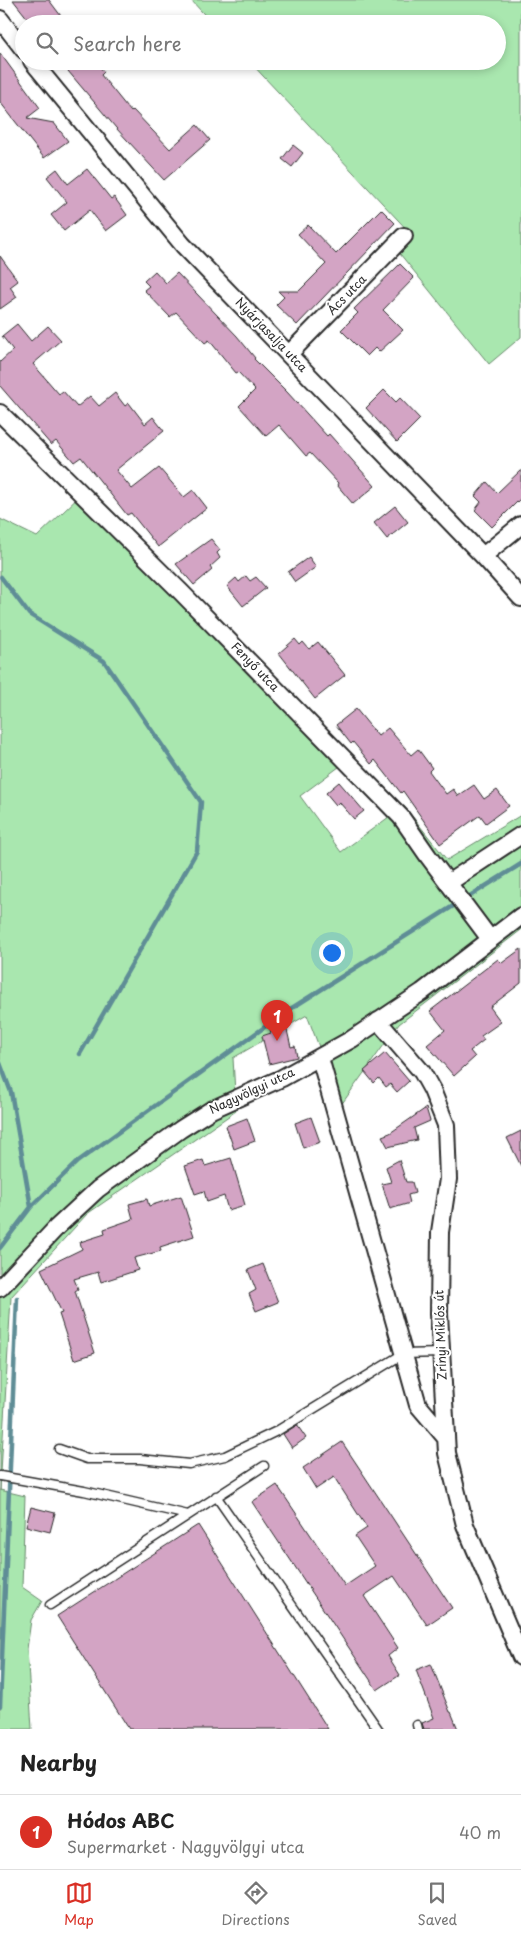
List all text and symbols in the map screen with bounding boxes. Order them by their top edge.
search box [15,15,506,70]
icon: search [33,29,61,57]
text: Search here [73,29,182,57]
street label: Ács utca [322,270,370,318]
street label: Nyárjasalja utca [231,293,312,376]
street label: Fenyő utca [227,638,284,695]
your location [319,940,345,966]
pin: 1 [261,1000,293,1041]
street label: Nagyvölgyi utca [206,1062,298,1118]
street label: Zrínyi Miklós út [429,1290,451,1380]
text: Nearby [20,1746,97,1778]
text: Hódos ABC [67,1806,174,1834]
text: 1 [32,1820,40,1844]
text: 40 m [459,1820,501,1844]
text: Supermarket · Nagyvölgyi utca [67,1834,304,1858]
tab: Map [64,1879,94,1930]
tab: Directions [222,1879,290,1930]
tab: Saved [417,1879,457,1930]

